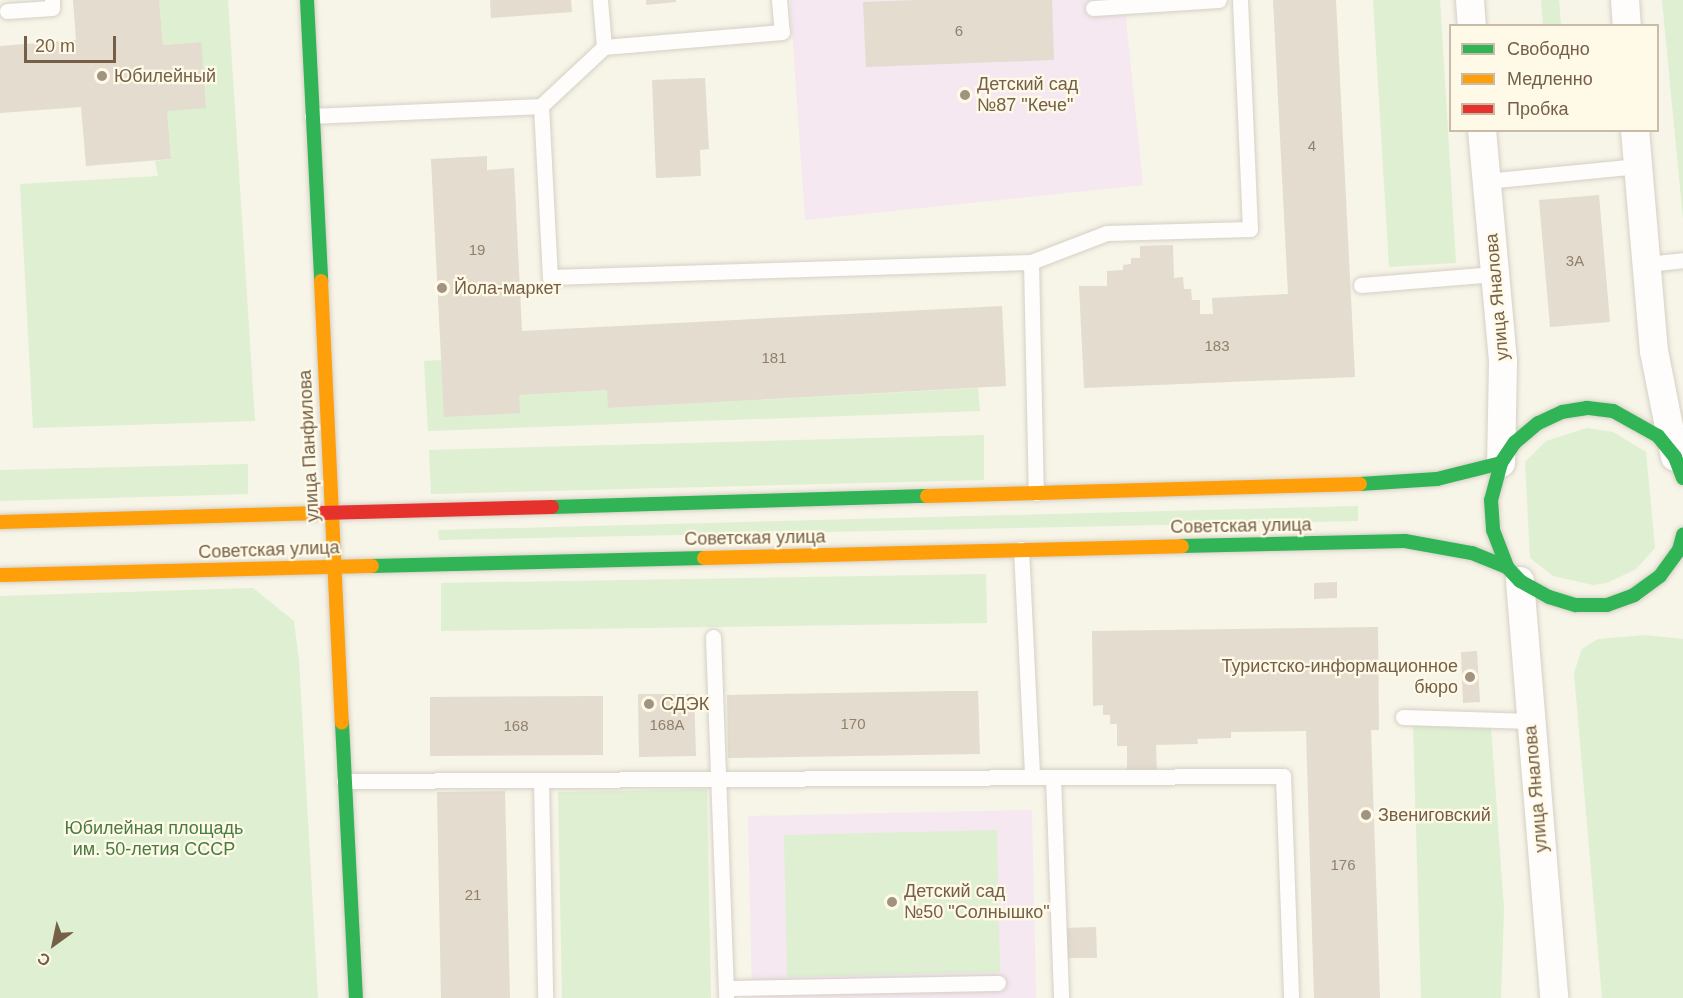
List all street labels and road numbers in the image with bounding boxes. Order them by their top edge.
street label: улица Яналова [1481,233,1513,361]
street label: улица Панфилова [294,369,324,523]
street label: Советская улица [1170,514,1312,538]
street label: Советская улица [684,526,826,550]
street label: Советская улица [198,537,340,563]
street label: улица Яналова [1520,725,1552,853]

